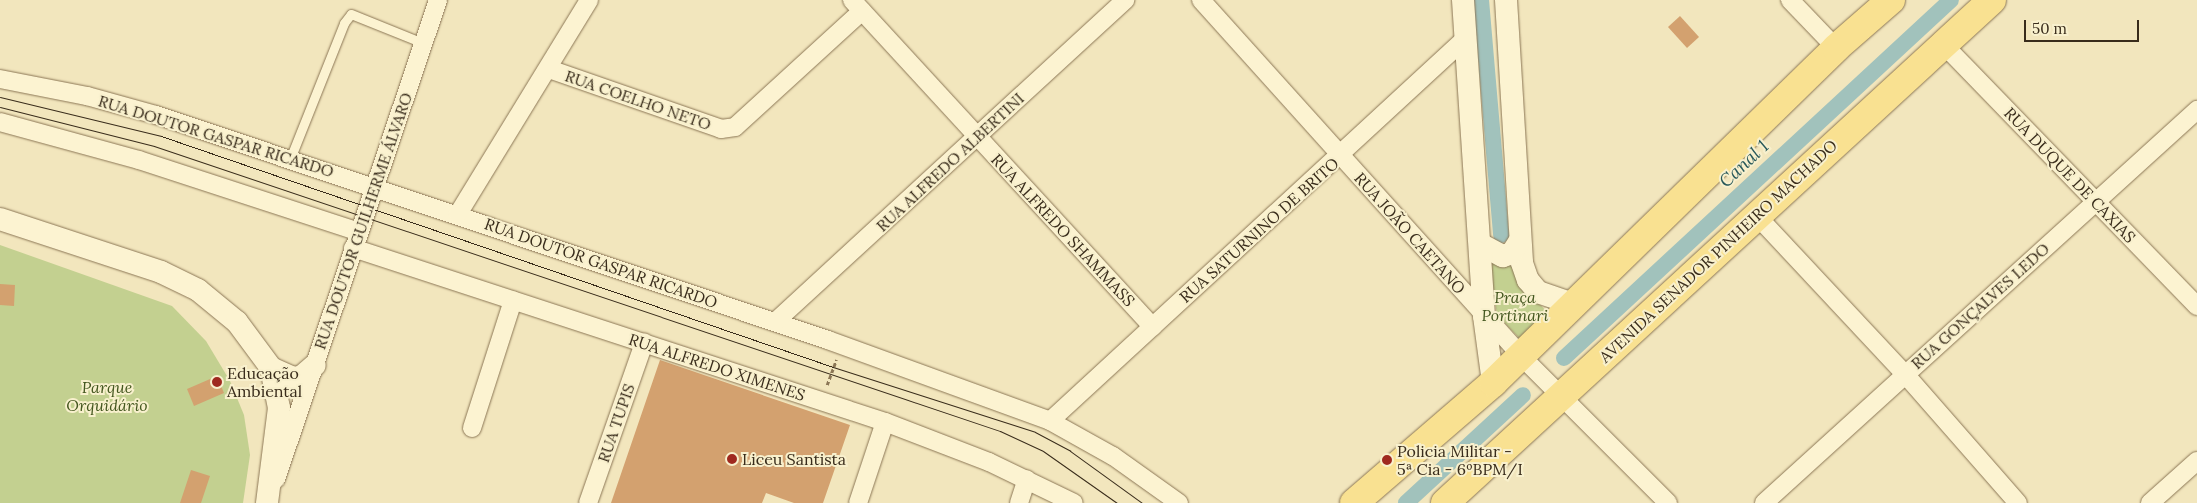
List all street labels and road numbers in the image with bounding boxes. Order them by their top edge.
street label: RUA COELHO NETO [562,66,714,134]
street label: RUA ALFREDO ALBERTINI [872,89,1028,235]
street label: RUA DOUTOR GUILHERME ÁLVARO [310,90,416,352]
street label: RUA DOUTOR GASPAR RICARDO [96,91,336,181]
street label: RUA DUQUE DE CAXIAS [2000,103,2140,247]
street label: AVENIDA SENADOR PINHEIRO MACHADO [1595,136,1841,366]
street label: RUA ALFREDO SHAMMASS [987,150,1139,310]
street label: RUA SATURNINO DE BRITO [1175,153,1343,307]
street label: RUA JOÃO CAETANO [1350,168,1470,298]
street label: RUA DOUTOR GASPAR RICARDO [482,214,720,312]
street label: RUA GONÇALVES LEDO [1907,239,2053,373]
street label: RUA ALFREDO XIMENES [626,329,808,405]
street label: RUA TUPIS [594,381,638,465]

